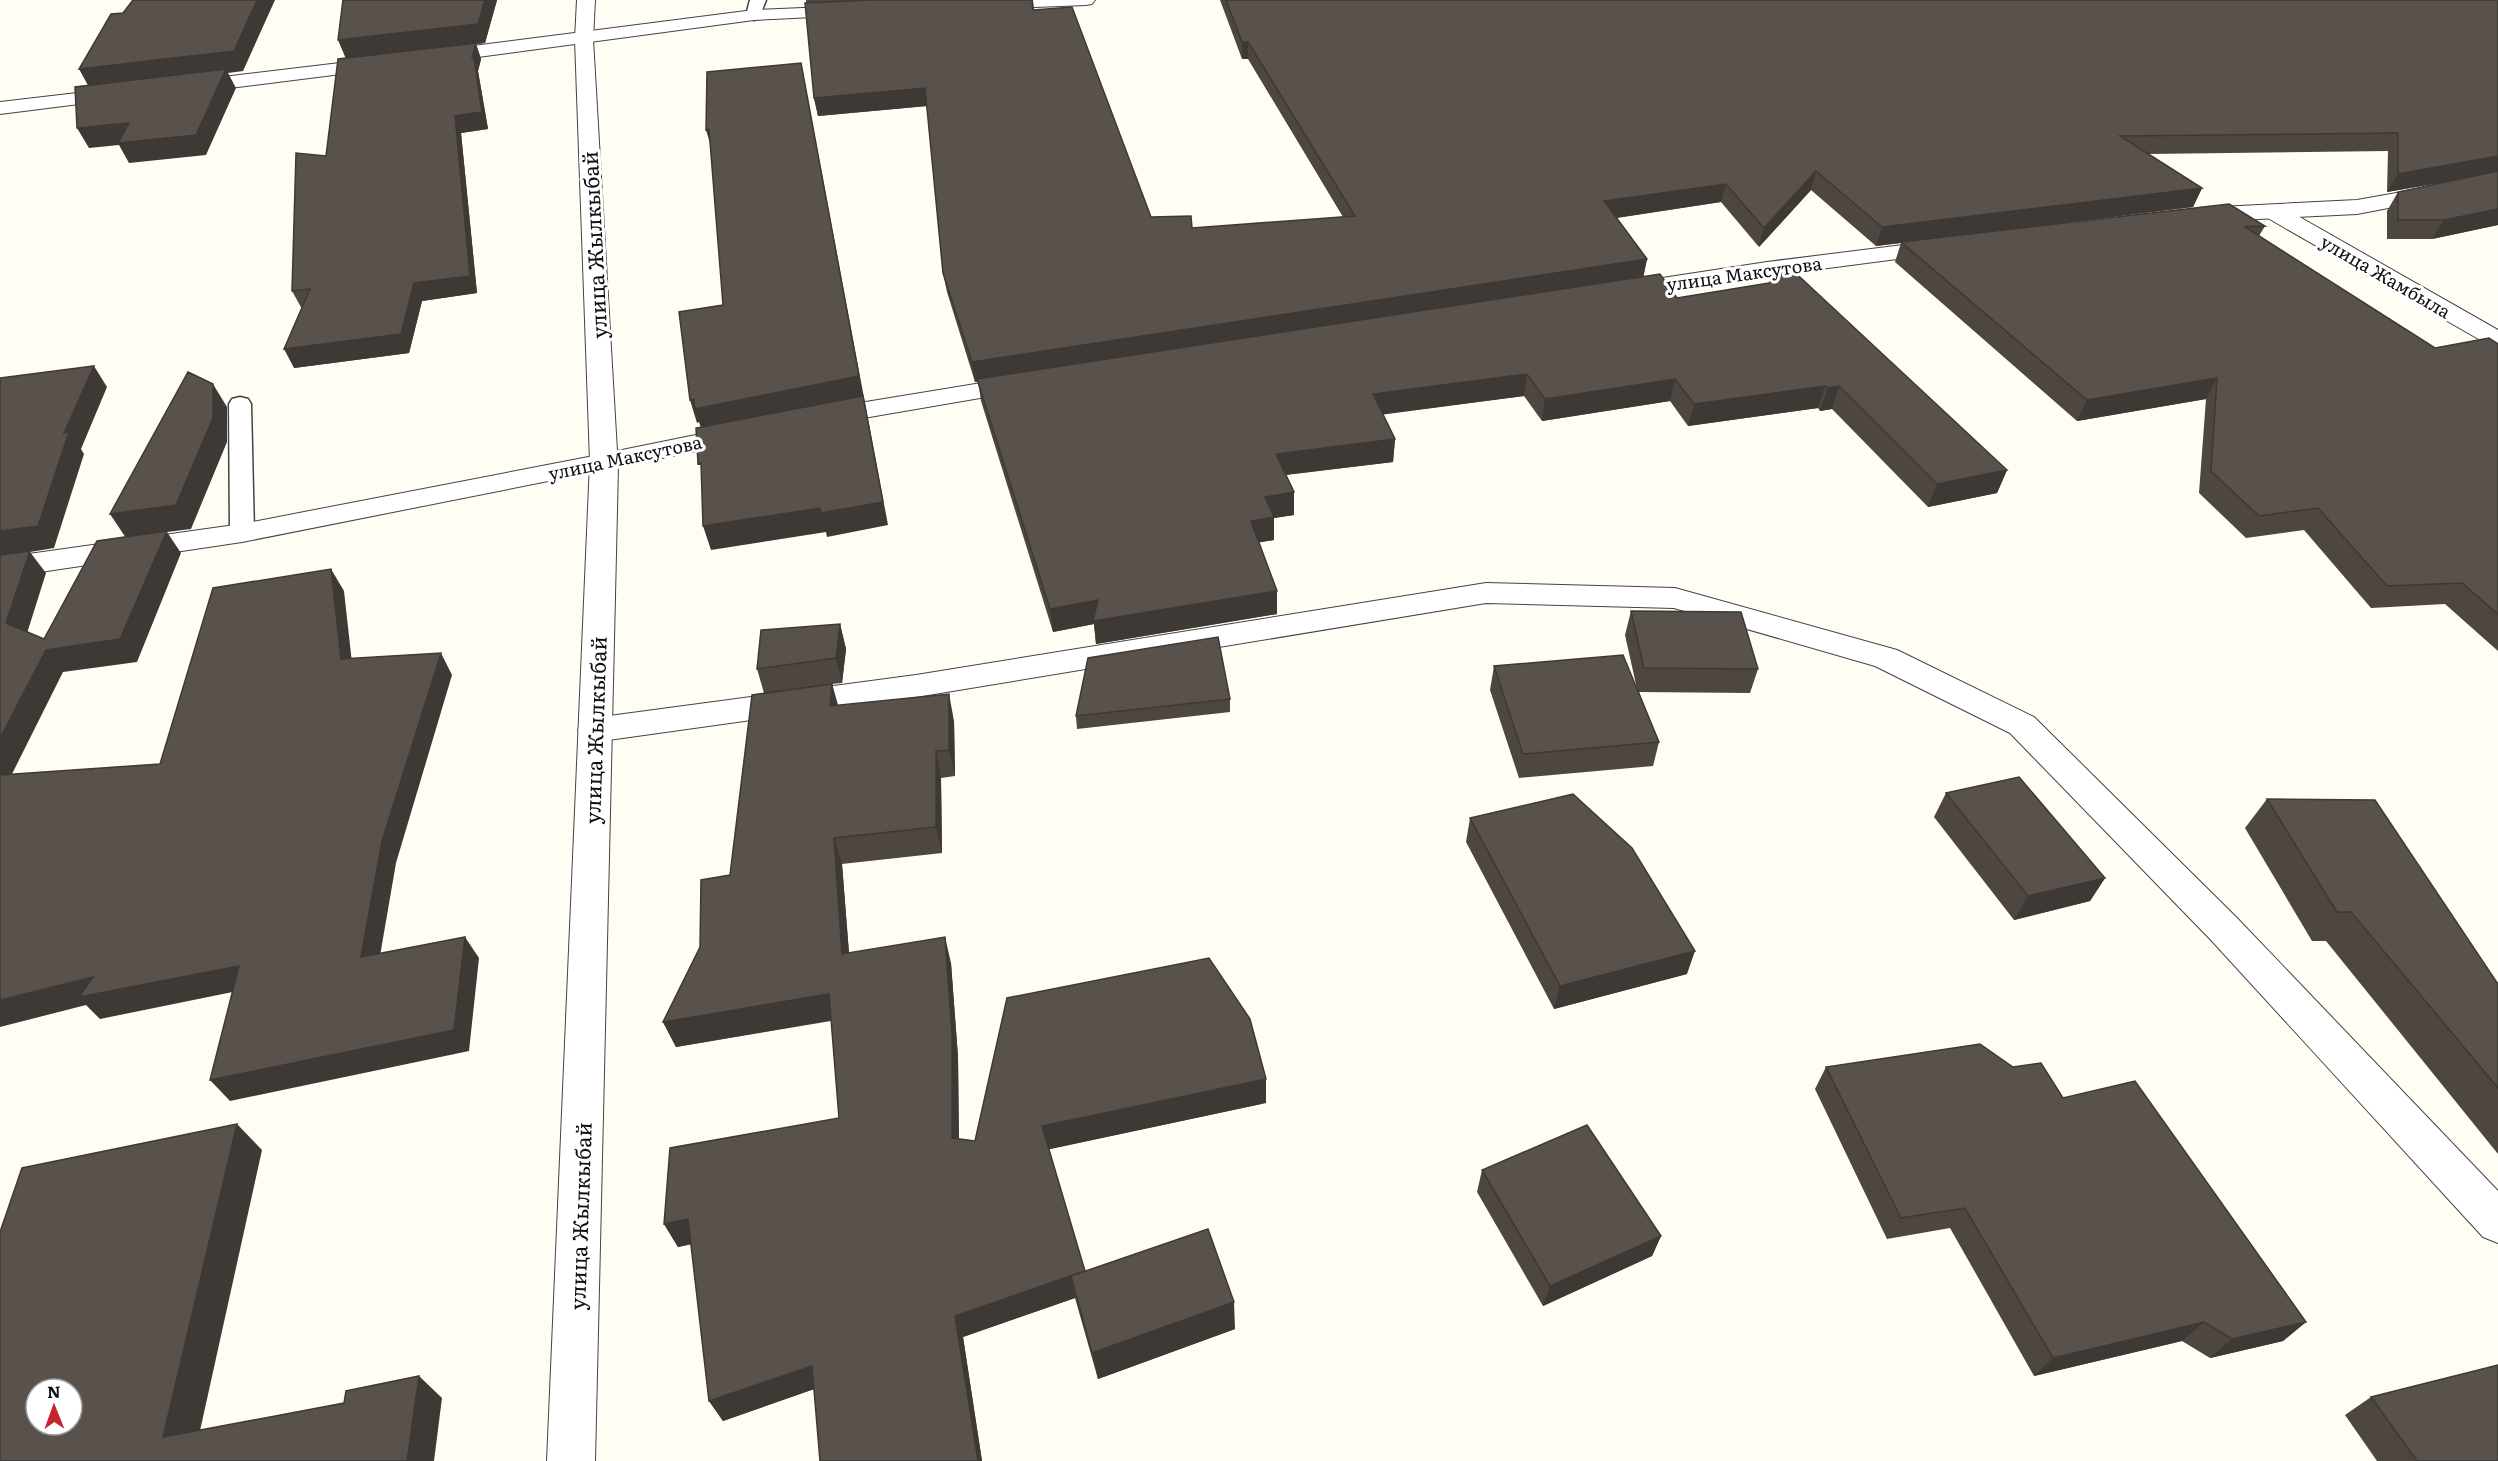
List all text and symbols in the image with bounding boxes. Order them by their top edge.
street label: улица Жылкыбай [573,150,613,340]
street label: улица Жамбыла [2316,228,2457,325]
street label: улица Максутова [1665,249,1824,297]
street label: улица Максутова [546,427,705,486]
street label: улица Жылкыбай [575,636,613,824]
street label: улица Жылкыбай [560,1122,598,1310]
north arrow [24,1377,84,1437]
text: N [47,1379,61,1403]

